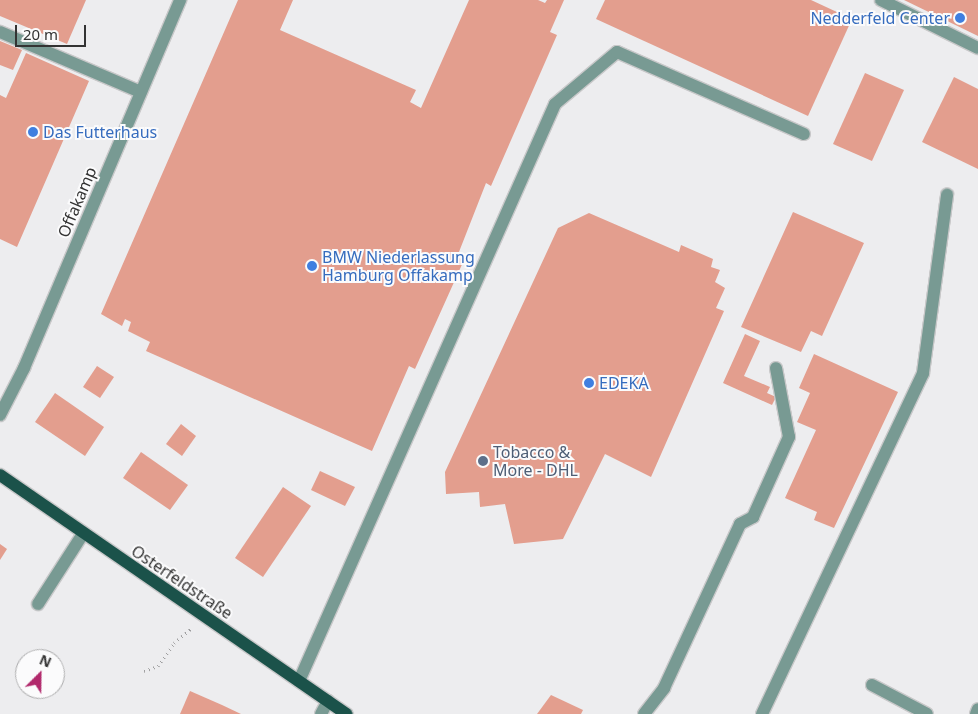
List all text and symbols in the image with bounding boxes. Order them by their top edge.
place label: Nedderfeld Center [810,8,950,28]
marker: Nedderfeld Center [954,12,966,24]
scale bar [18,15,89,47]
text: 20 m [23,24,58,44]
place label: Das Futterhaus [43,122,157,142]
marker: Das Futterhaus [27,126,39,138]
street label: Offakamp [54,164,100,240]
place label: BMW Niederlassung Hamburg Offakamp [322,247,475,285]
marker: BMW Niederlassung Hamburg Offakamp [306,260,318,272]
place label: EDEKA [599,373,649,393]
marker: EDEKA [583,377,595,389]
place label: Tobacco & More - DHL [493,442,578,480]
marker: Tobacco & More - DHL [477,455,489,467]
street label: Osterfeldstraße [128,541,236,623]
north arrow [15,649,65,699]
text: N [37,650,55,672]

